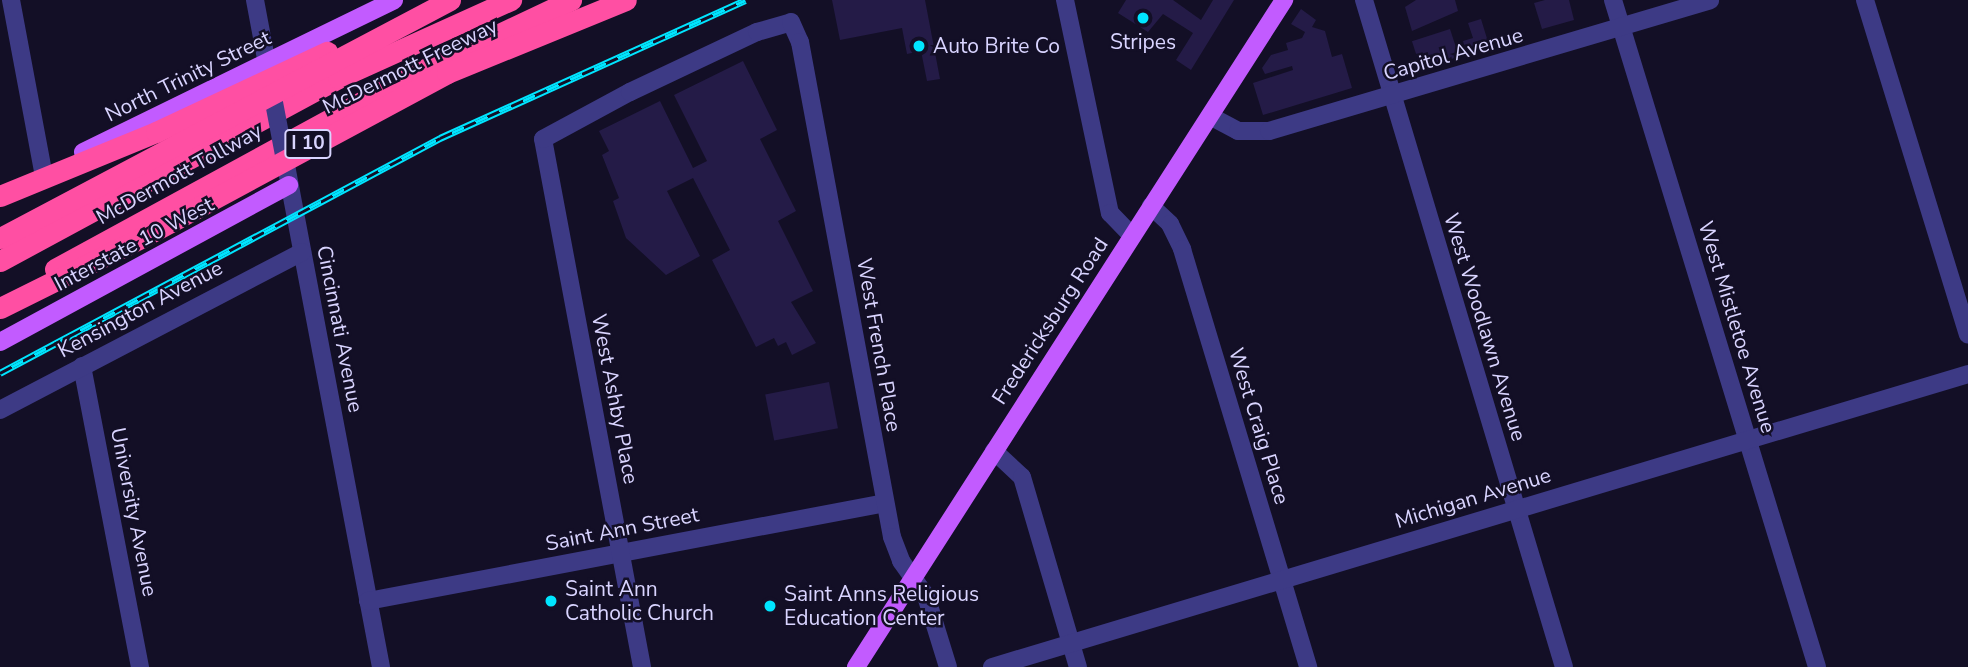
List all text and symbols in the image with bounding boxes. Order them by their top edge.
marker: Stripes [1135,10,1151,26]
street label: McDermott Freeway [318,13,502,119]
street label: Capitol Avenue [1380,22,1526,86]
street label: North Trinity Street [101,25,275,127]
place label: Stripes [1110,29,1176,55]
place label: Auto Brite Co [933,33,1060,59]
marker: Auto Brite Co [911,38,927,54]
street label: McDermott Tollway [92,118,266,230]
road number: I 10 [284,128,332,160]
street label: Interstate 10 West [50,191,218,297]
street label: West Woodlawn Avenue [1438,210,1532,444]
street label: West Mistletoe Avenue [1693,218,1781,436]
street label: Fredericksburg Road [987,233,1113,409]
street label: Cincinnati Avenue [311,243,369,415]
street label: Kensington Avenue [53,255,227,363]
street label: West French Place [851,256,907,434]
street label: West Ashby Place [586,312,644,486]
street label: West Craig Place [1223,345,1295,507]
street label: University Avenue [105,425,163,599]
street label: Michigan Avenue [1392,462,1554,534]
street label: Saint Ann Street [543,502,701,556]
place label: Saint Ann Catholic Church [565,576,714,626]
place label: Saint Anns Religious Education Center [784,581,979,631]
marker: Saint Ann Catholic Church [543,593,559,609]
marker: Saint Anns Religious Education Center [762,598,778,614]

